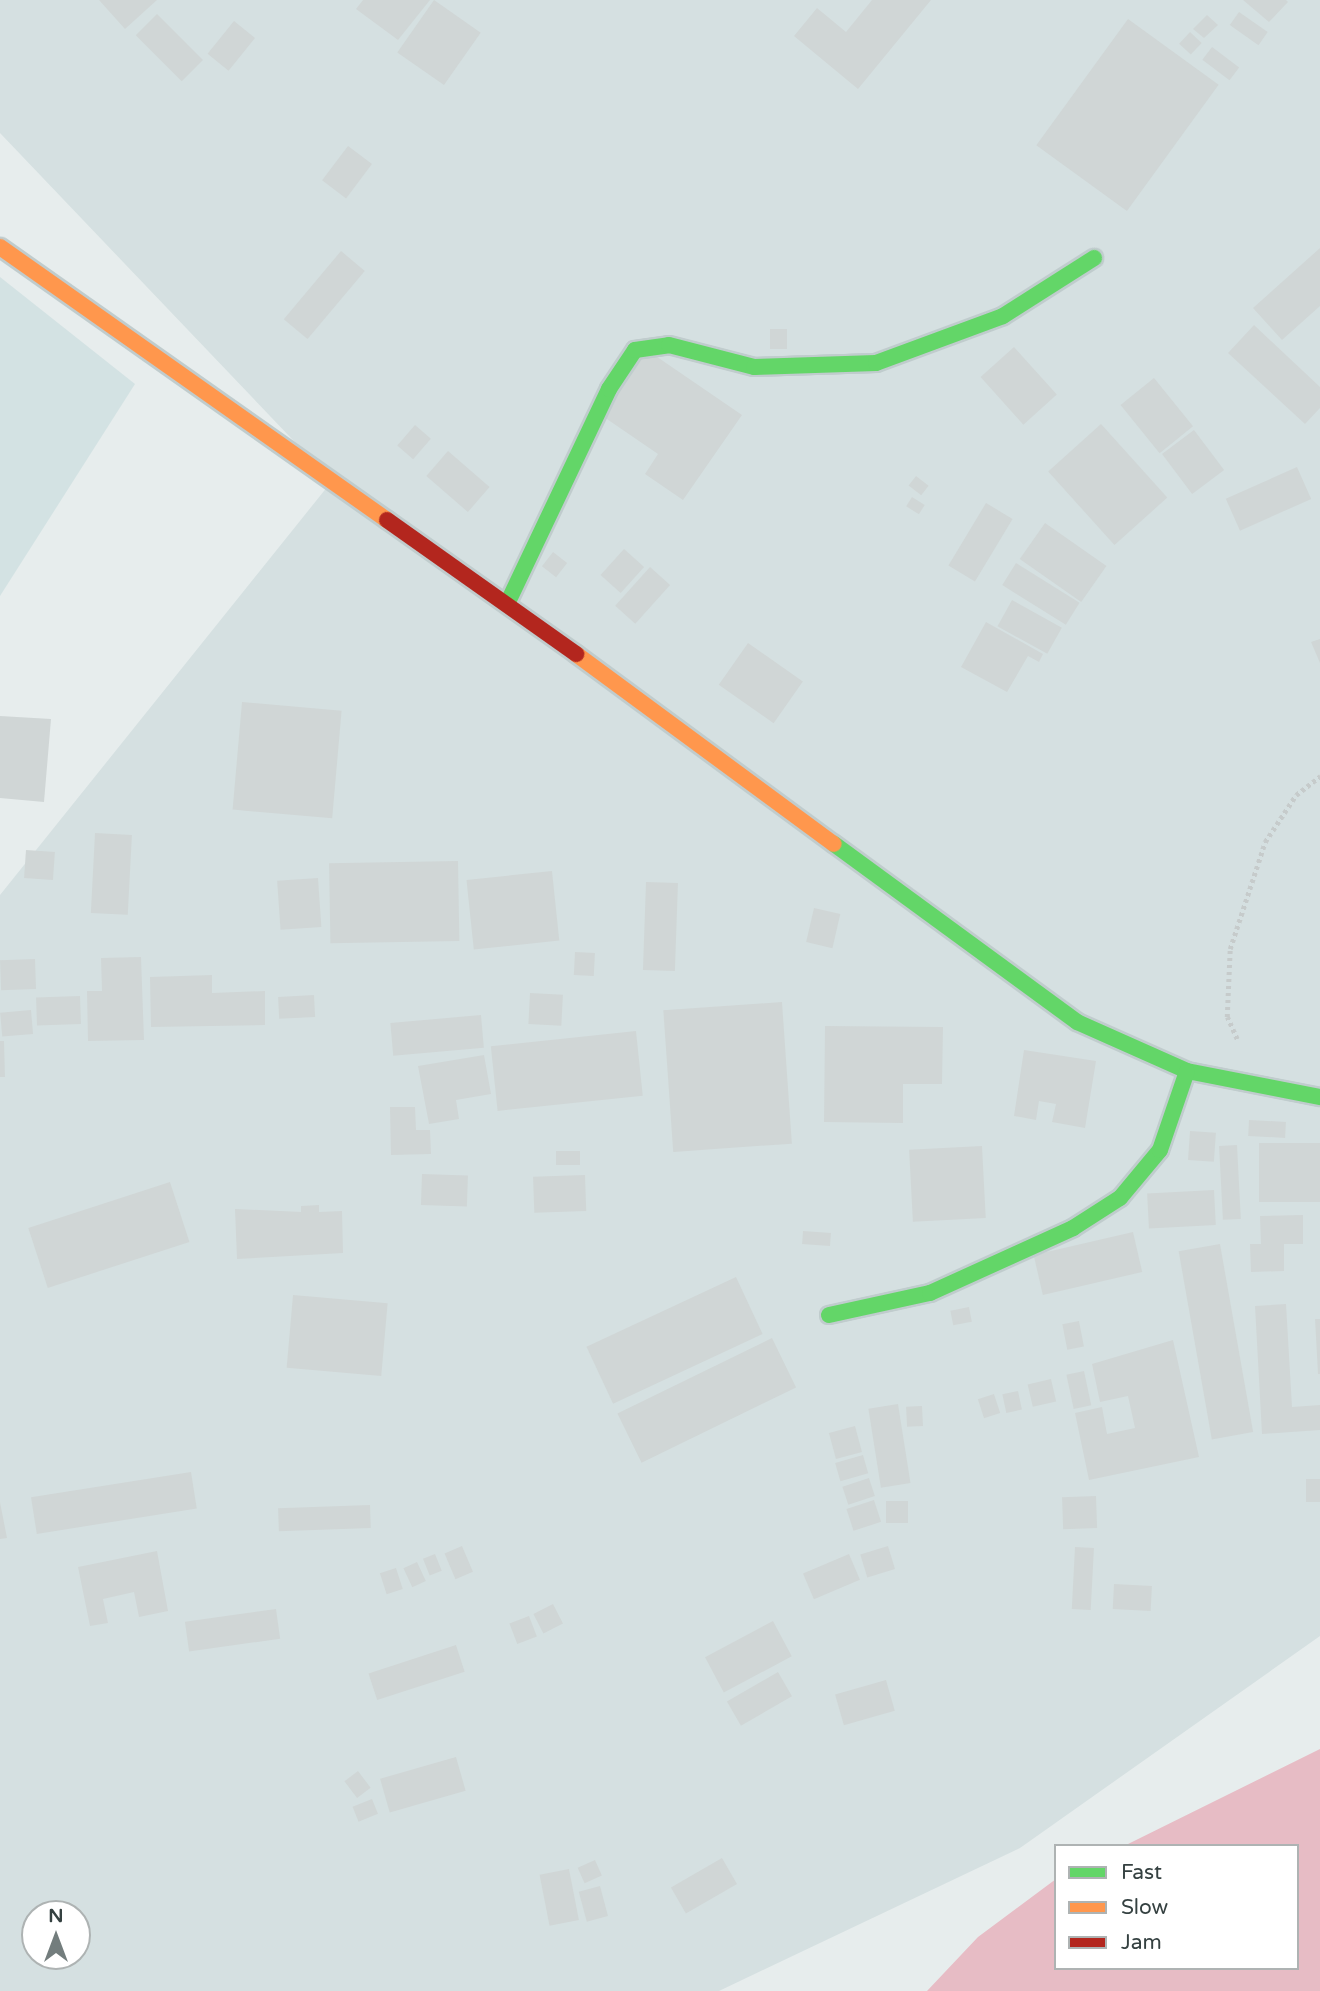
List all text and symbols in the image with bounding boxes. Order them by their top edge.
legend [1054,1844,1299,1970]
text: Fast [1121,1860,1162,1885]
text: Slow [1121,1895,1168,1920]
north arrow [21,1900,91,1970]
text: N [48,1905,64,1927]
text: Jam [1121,1930,1162,1955]

